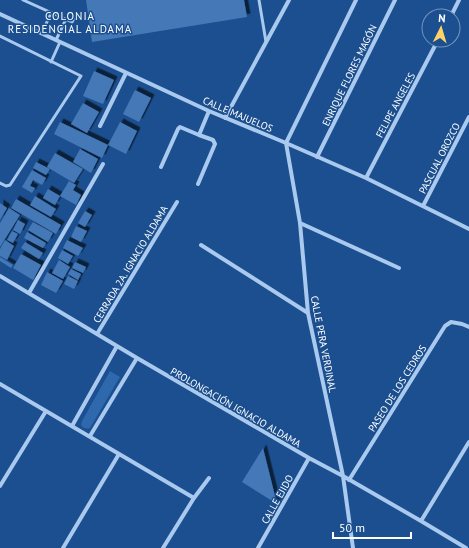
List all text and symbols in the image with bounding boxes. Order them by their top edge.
north arrow [421,8,461,48]
district label: COLONIA RESIDENCIAL ALDAMA [8,9,132,36]
text: N [438,11,446,25]
street label: ENRIQUE FLORES MAGÓN [319,22,380,128]
street label: FELIPE ANGELES [373,70,418,140]
street label: CALLE MAJUELOS [201,94,275,135]
street label: PASCUAL OROZCO [416,120,463,196]
street label: CERRADA 2A. IGNACIO ALDAMA [90,203,171,325]
street label: CALLE PERA VERDINAL [308,295,339,394]
street label: PASEO DE LOS CEDROS [365,342,429,434]
street label: PROLONGACIÓN IGNACIO ALDAMA [168,365,304,450]
street label: CALLE EJIDO [259,472,296,526]
scale bar [333,514,411,540]
text: 50 m [339,520,365,535]

